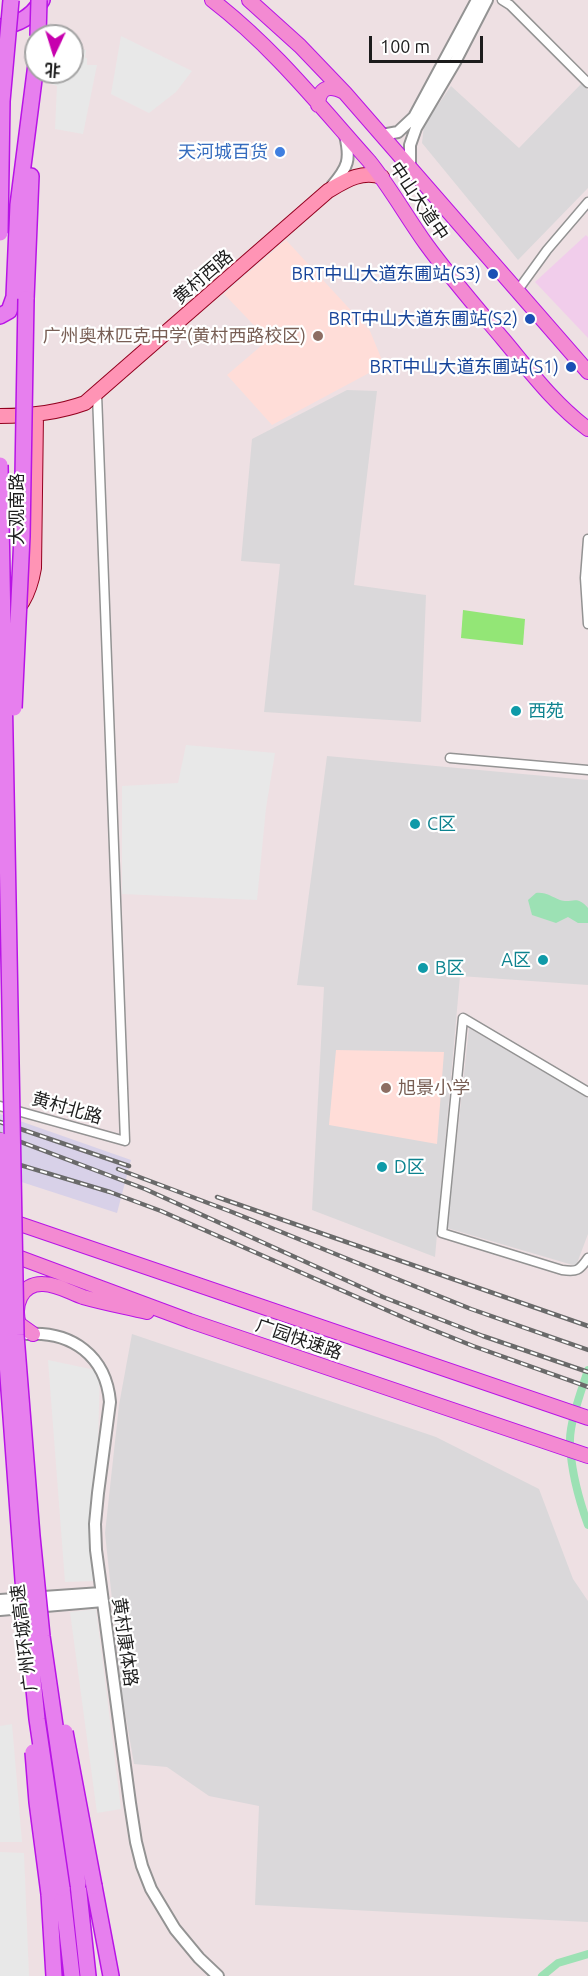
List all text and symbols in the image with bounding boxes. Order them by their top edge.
north arrow [24,24,84,84]
scale bar [372,24,486,62]
text: 100 m [380,36,430,56]
text: 北 [44,60,62,79]
place label: 天河城百货 [178,141,268,163]
marker: 天河城百货 [273,145,287,159]
street label: 中山大道中 [385,158,453,244]
street label: 黄村西路 [169,245,237,309]
place label: BRT中山大道东圃站(S3) [292,263,481,285]
marker: BRT中山大道东圃站(S3) [486,267,500,281]
place label: BRT中山大道东圃站(S2) [329,308,518,330]
marker: BRT中山大道东圃站(S2) [523,312,537,326]
place label: 广州奥林匹克中学(黄村西路校区) [43,325,306,347]
marker: 广州奥林匹克中学(黄村西路校区) [311,329,325,343]
place label: BRT中山大道东圃站(S1) [370,356,559,378]
marker: BRT中山大道东圃站(S1) [564,360,578,374]
street label: 大观南路 [6,473,28,545]
place label: 西苑 [528,700,564,722]
marker: 西苑 [509,704,523,718]
place label: C区 [427,813,456,835]
marker: C区 [408,817,422,831]
place label: A区 [501,949,531,971]
marker: A区 [536,953,550,967]
place label: B区 [435,957,464,979]
marker: B区 [416,961,430,975]
place label: 旭景小学 [398,1077,470,1099]
marker: 旭景小学 [379,1081,393,1095]
street label: 黄村北路 [29,1088,105,1128]
place label: D区 [394,1156,425,1178]
marker: D区 [375,1160,389,1174]
street label: 广园快速路 [253,1314,345,1364]
street label: 广州环城高速 [7,1583,41,1693]
street label: 黄村康体路 [108,1596,142,1688]

